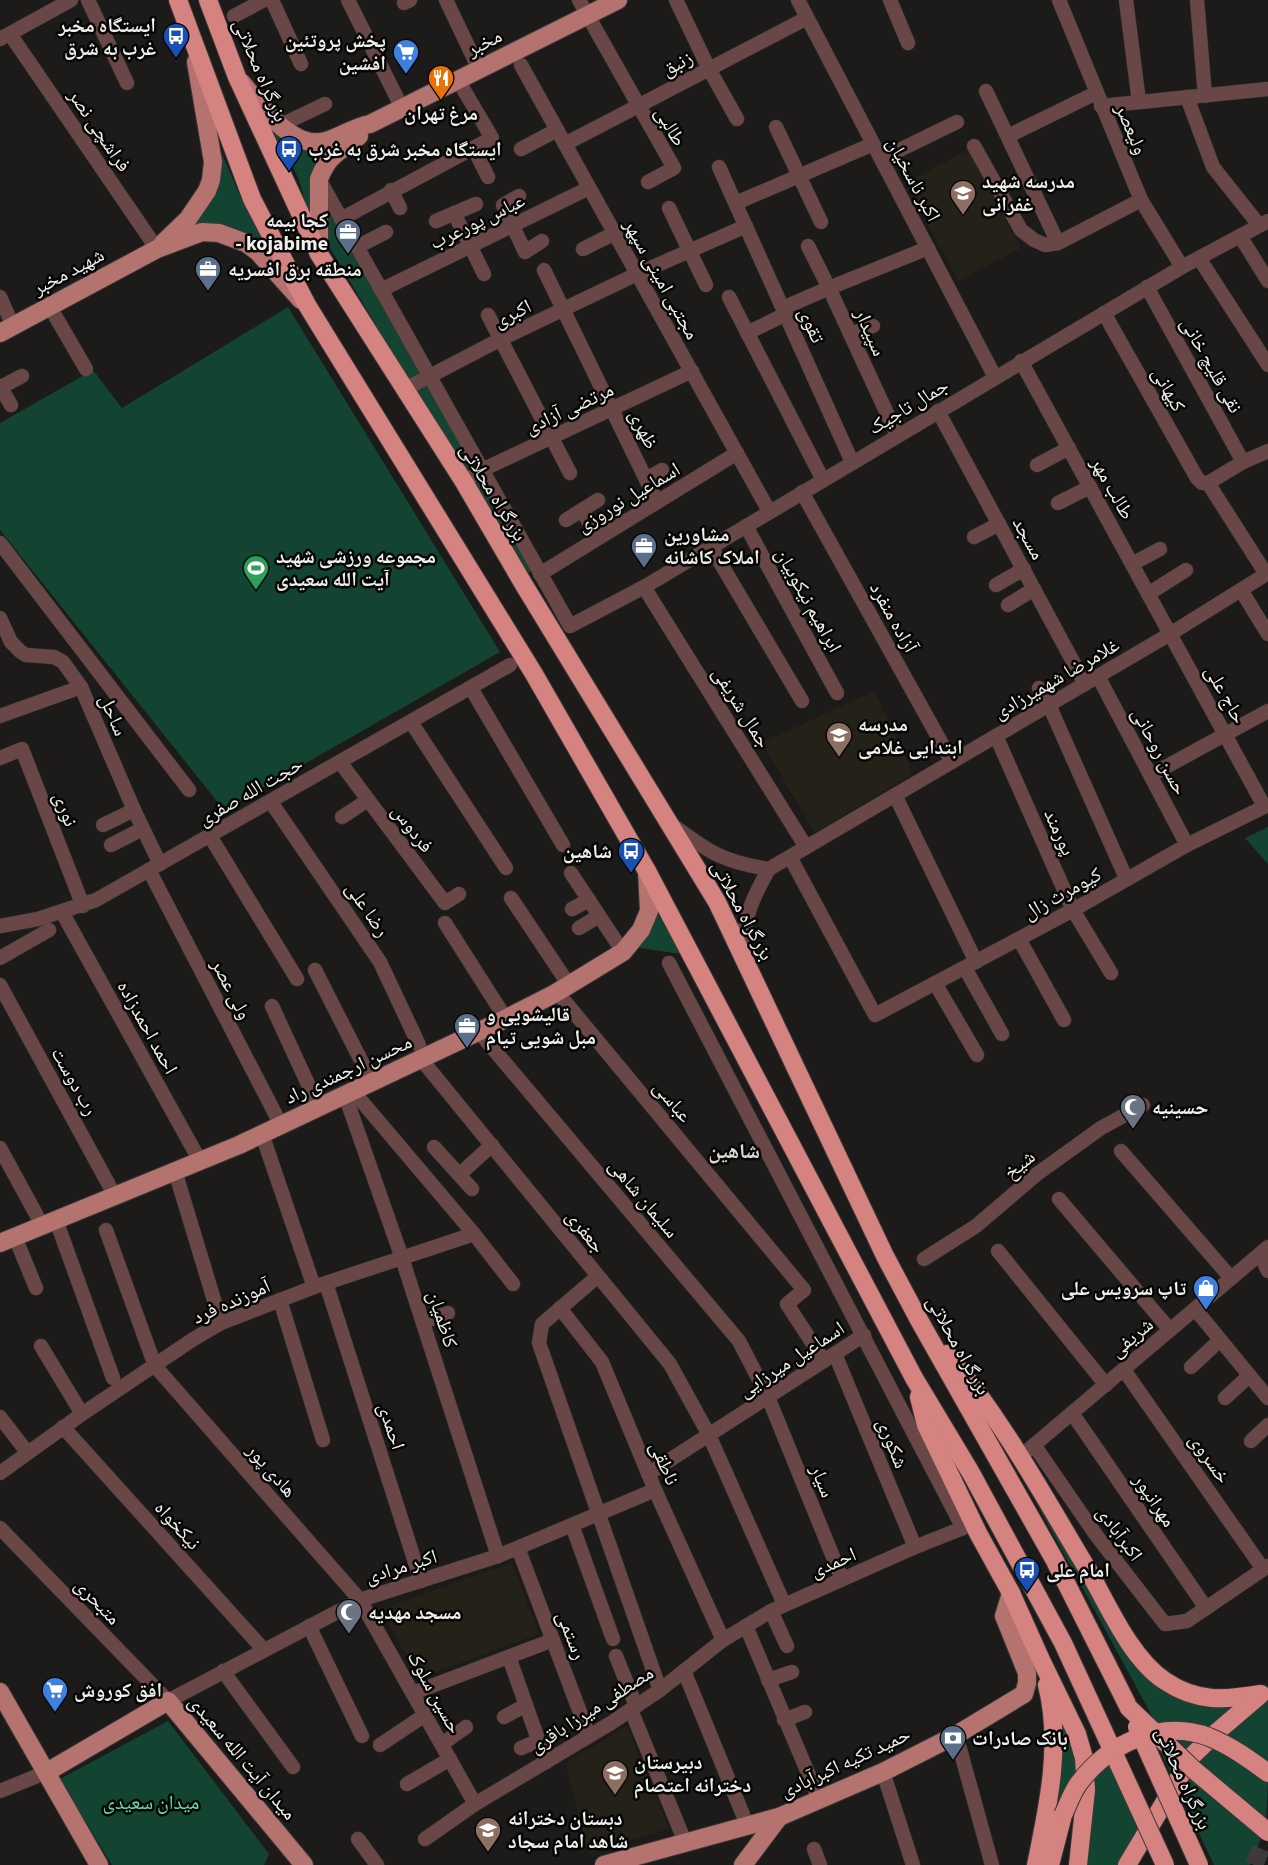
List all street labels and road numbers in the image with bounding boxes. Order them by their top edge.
street label: بزرگراه محلاتی [226,14,294,126]
street label: مخبر [461,22,507,64]
street label: زنبق [657,44,698,84]
street label: فراشچی نصر [61,83,137,178]
street label: ولیعصر [1107,99,1154,159]
street label: طالبی [647,101,693,152]
street label: اکبر ناسخیان [879,132,947,227]
street label: عباس پورعرب [425,187,530,257]
street label: مجتبی امینی سپهر [616,213,706,345]
street label: شهید مخبر [27,241,109,303]
street label: اکبری [489,293,536,335]
street label: تقوی [791,303,831,348]
street label: سپیدار [847,303,893,361]
street label: نقی قلیچ خانی [1173,312,1249,419]
street label: کیهانی [1144,362,1192,417]
street label: جمال تاجیک [863,372,954,442]
street label: مرتضی آزادی [520,376,619,442]
street label: ظهری [621,405,665,454]
street label: بزرگراه محلاتی [453,438,533,547]
street label: طالب مهر [1083,451,1141,525]
street label: اسماعیل نوروزی [571,456,686,540]
street label: مسجد [1005,512,1051,565]
street label: ابراهیم نیکوبیان [768,543,848,658]
street label: آزاده منفرد [862,577,924,659]
street label: غلامرضا شهمیرزادی [988,631,1125,726]
street label: حاج علی [1198,660,1253,729]
street label: جمال شریفی [705,661,777,754]
street label: ساحل [92,690,134,741]
street label: حسن روحانی [1124,703,1194,801]
street label: حجت الله صفری [193,750,308,833]
street label: نوری [46,788,84,831]
street label: فردوس [385,798,440,859]
street label: پورمند [1036,805,1082,860]
street label: بزرگراه محلاتی [704,855,780,966]
street label: کیومرث زال [1018,861,1107,927]
street label: رضا علی [338,876,396,943]
street label: ولی عصر [203,953,258,1025]
street label: احمد احمدزاده [110,975,184,1079]
street label: محسن ارجمندی راد [280,1028,417,1112]
street label: رب دوست [44,1042,104,1121]
street label: عباسی [646,1074,698,1129]
street label: شیخ [998,1143,1042,1186]
street label: سلیمان شاهی [602,1153,685,1245]
street label: جعفری [559,1204,612,1260]
street label: آموزنده فرد [188,1272,276,1332]
street label: کاظمیان [420,1287,464,1352]
street label: بزرگراه محلاتی [919,1291,997,1400]
street label: شریفی [1104,1311,1160,1364]
street label: اسماعیل میرزایی [733,1315,850,1405]
street label: احمدی [370,1399,412,1453]
street label: شکوری [869,1414,915,1473]
street label: خسروی [1182,1428,1237,1490]
street label: هادی پور [239,1437,303,1504]
street label: ناطقی [642,1437,686,1490]
street label: سیار [803,1460,841,1502]
street label: مهرانپور [1125,1467,1182,1533]
street label: نیکخواه [148,1495,207,1556]
street label: اکبرآبادی [1089,1500,1149,1567]
street label: احمدی [806,1541,861,1585]
street label: اکبر مرادی [362,1543,441,1591]
street label: متبحری [68,1572,127,1632]
street label: رستمی [549,1607,593,1664]
street label: حسین سلوک [400,1646,468,1739]
street label: مصطفی میرزا باقری [524,1659,659,1761]
street label: میدان آیت الله سعیدی [181,1689,303,1826]
street label: حمید تکیه اکبرآبادی [776,1720,915,1805]
street label: بزرگراه محلاتی [1148,1723,1218,1834]

